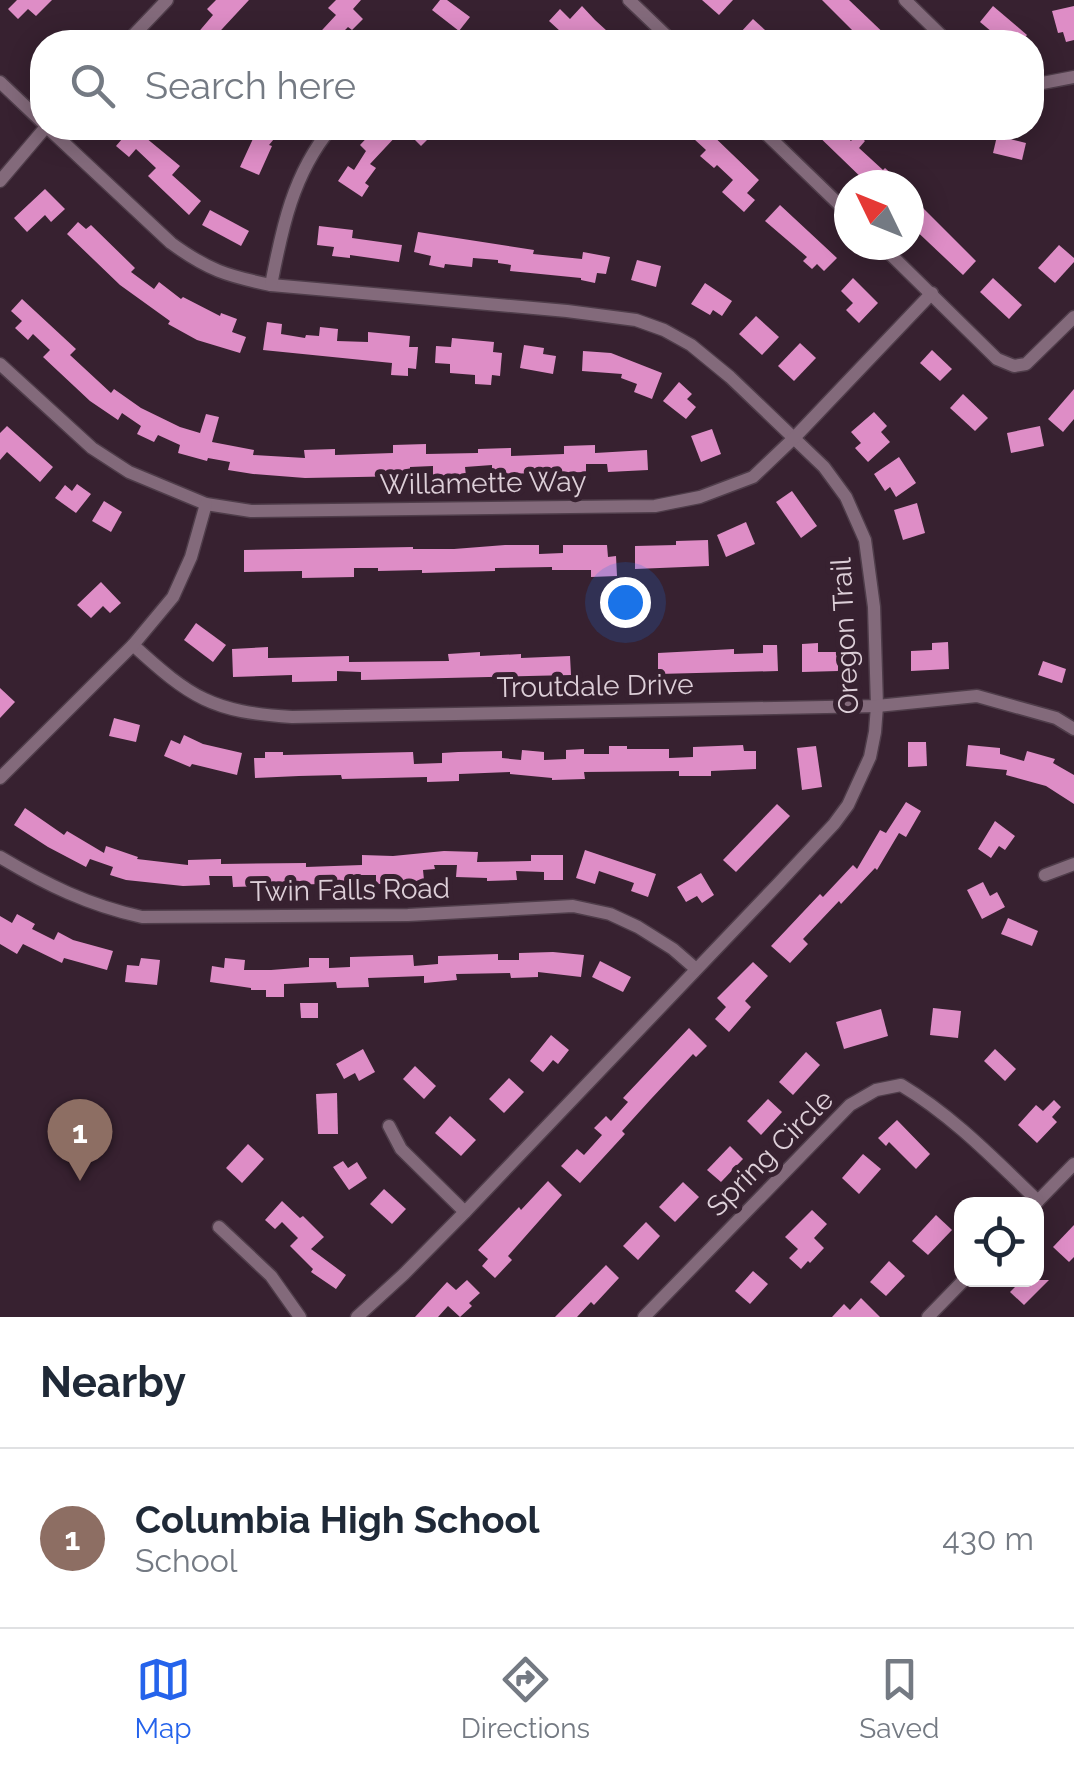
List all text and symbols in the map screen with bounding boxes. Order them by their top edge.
search box [30,30,1044,140]
icon: search [65,58,120,113]
text: Search here [145,63,356,108]
north arrow [834,170,924,260]
street label: Willamette Way [379,465,587,501]
street label: Oregon Trail [824,557,866,715]
your location [600,577,651,628]
street label: Troutdale Drive [496,668,694,704]
street label: Twin Falls Road [250,872,450,908]
street label: Spring Circle [700,1083,840,1223]
pin: 1 [48,1098,112,1181]
map controls [954,1197,1044,1287]
button: locate [954,1197,1044,1287]
text: Nearby [40,1358,186,1407]
text: Columbia High School [135,1497,540,1542]
text: 1 [65,1520,80,1557]
text: 430 m [942,1520,1034,1557]
text: School [135,1542,237,1579]
tab: Map [135,1652,192,1745]
tab: Directions [461,1652,590,1745]
tab: Saved [859,1652,939,1745]

